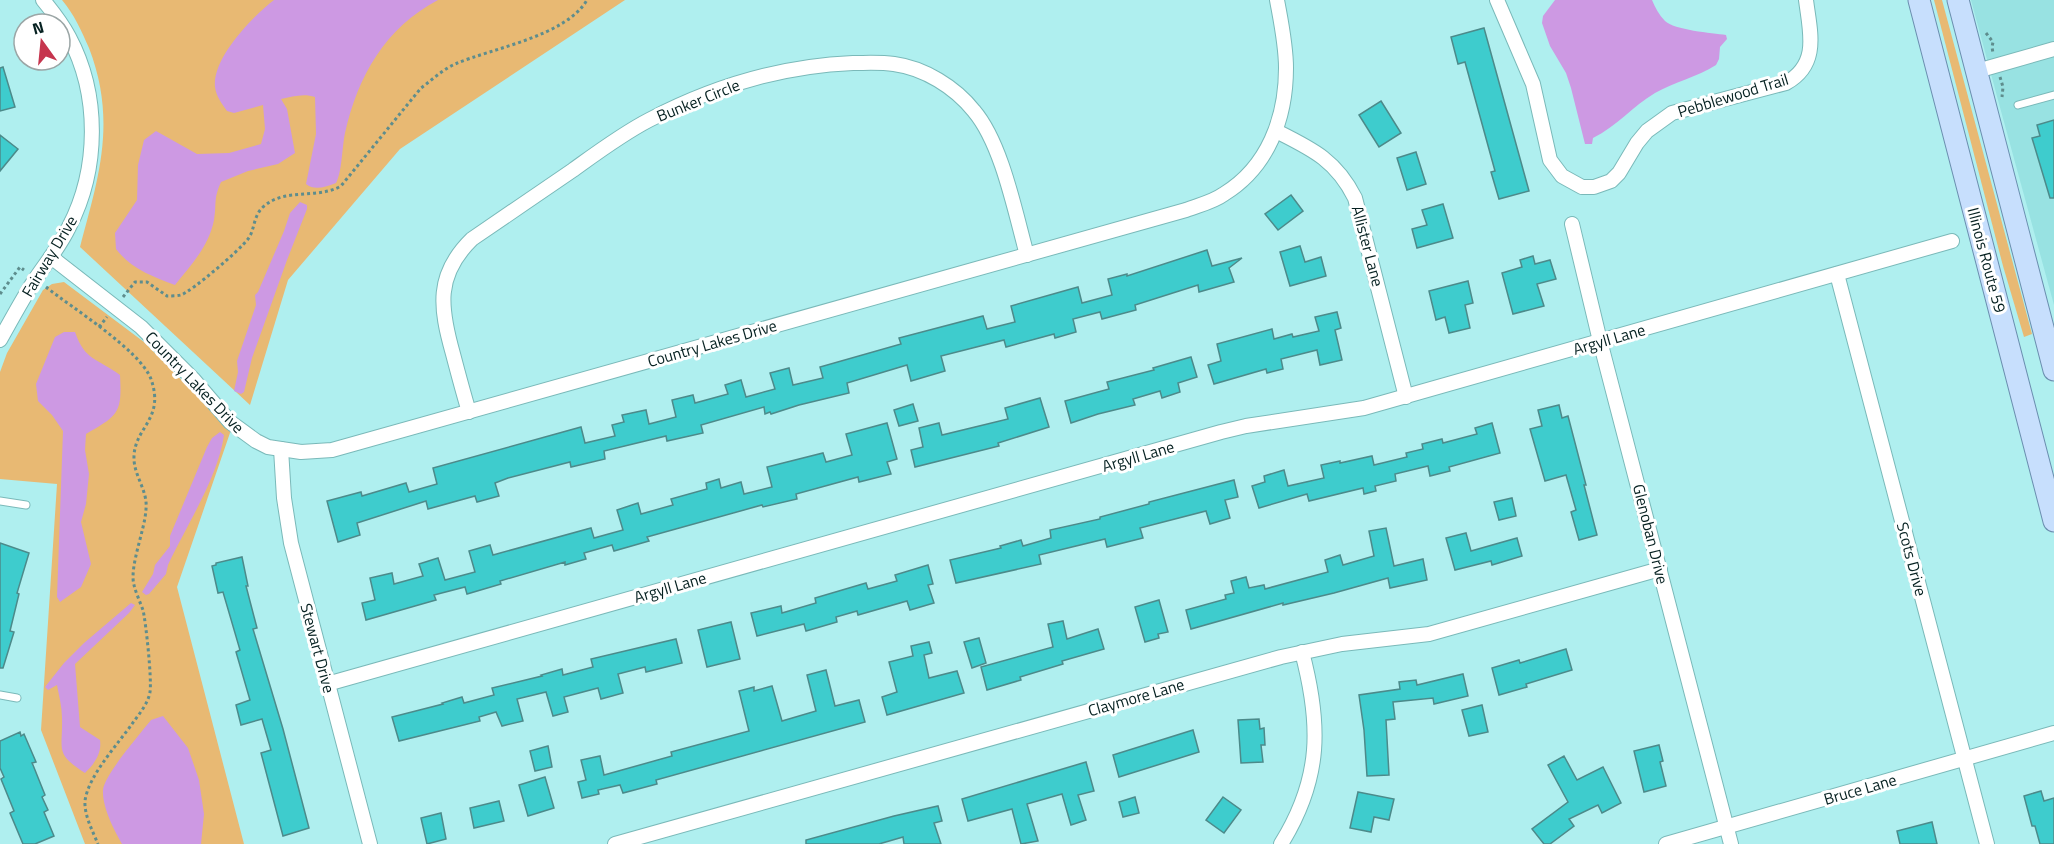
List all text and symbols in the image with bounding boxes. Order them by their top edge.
north arrow [12,12,72,72]
text: N [30,14,47,41]
street label: Pebblewood Trail [1675,67,1791,123]
street label: Bunker Circle [653,72,743,128]
street label: Allister Lane [1346,203,1390,289]
street label: Illinois Route 59 [1961,205,2013,315]
street label: Fairway Drive [15,211,83,301]
street label: Country Lakes Drive [644,313,780,373]
street label: Argyll Lane [1570,317,1648,361]
street label: Country Lakes Drive [140,326,250,438]
street label: Argyll Lane [1099,434,1177,478]
street label: Glenoban Drive [1627,482,1675,586]
street label: Scots Drive [1891,519,1933,599]
street label: Argyll Lane [631,565,709,609]
street label: Stewart Drive [295,600,341,696]
street label: Claymore Lane [1085,672,1187,722]
street label: Bruce Lane [1821,767,1899,811]

